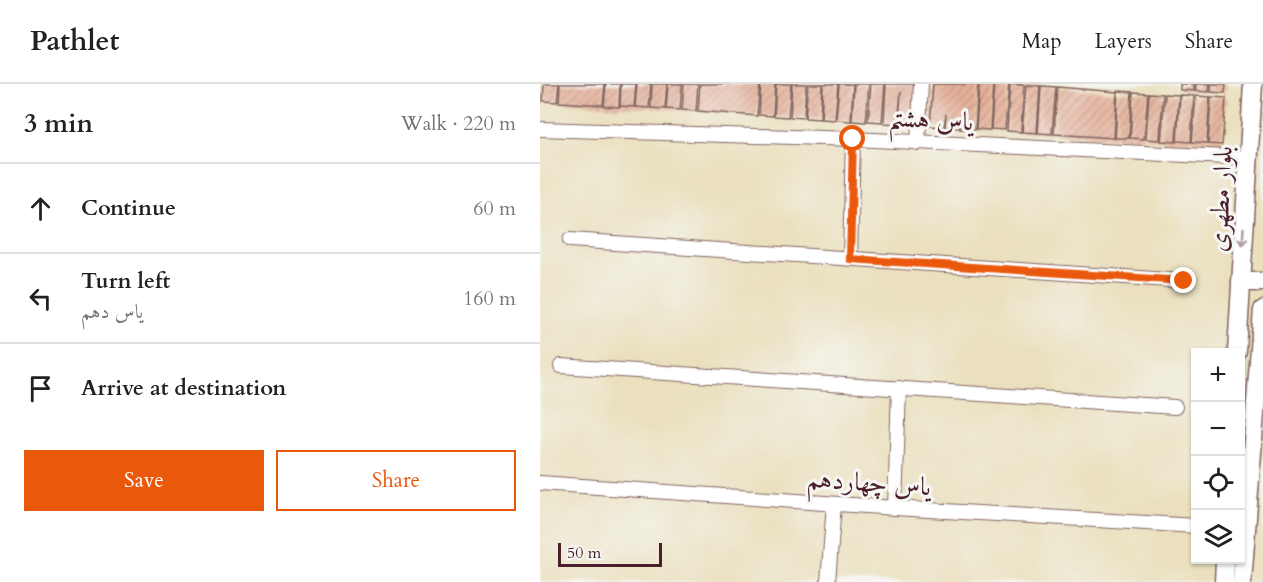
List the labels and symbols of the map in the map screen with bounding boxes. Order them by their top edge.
street label: یاس هشتم [887,100,976,147]
route start [839,125,865,151]
street label: بلوار مطهری [1200,145,1241,253]
one-way arrow [1238,227,1249,247]
route end [1170,267,1196,293]
street label: یاس چهاردهم [805,461,934,511]
scale bar [558,540,662,568]

